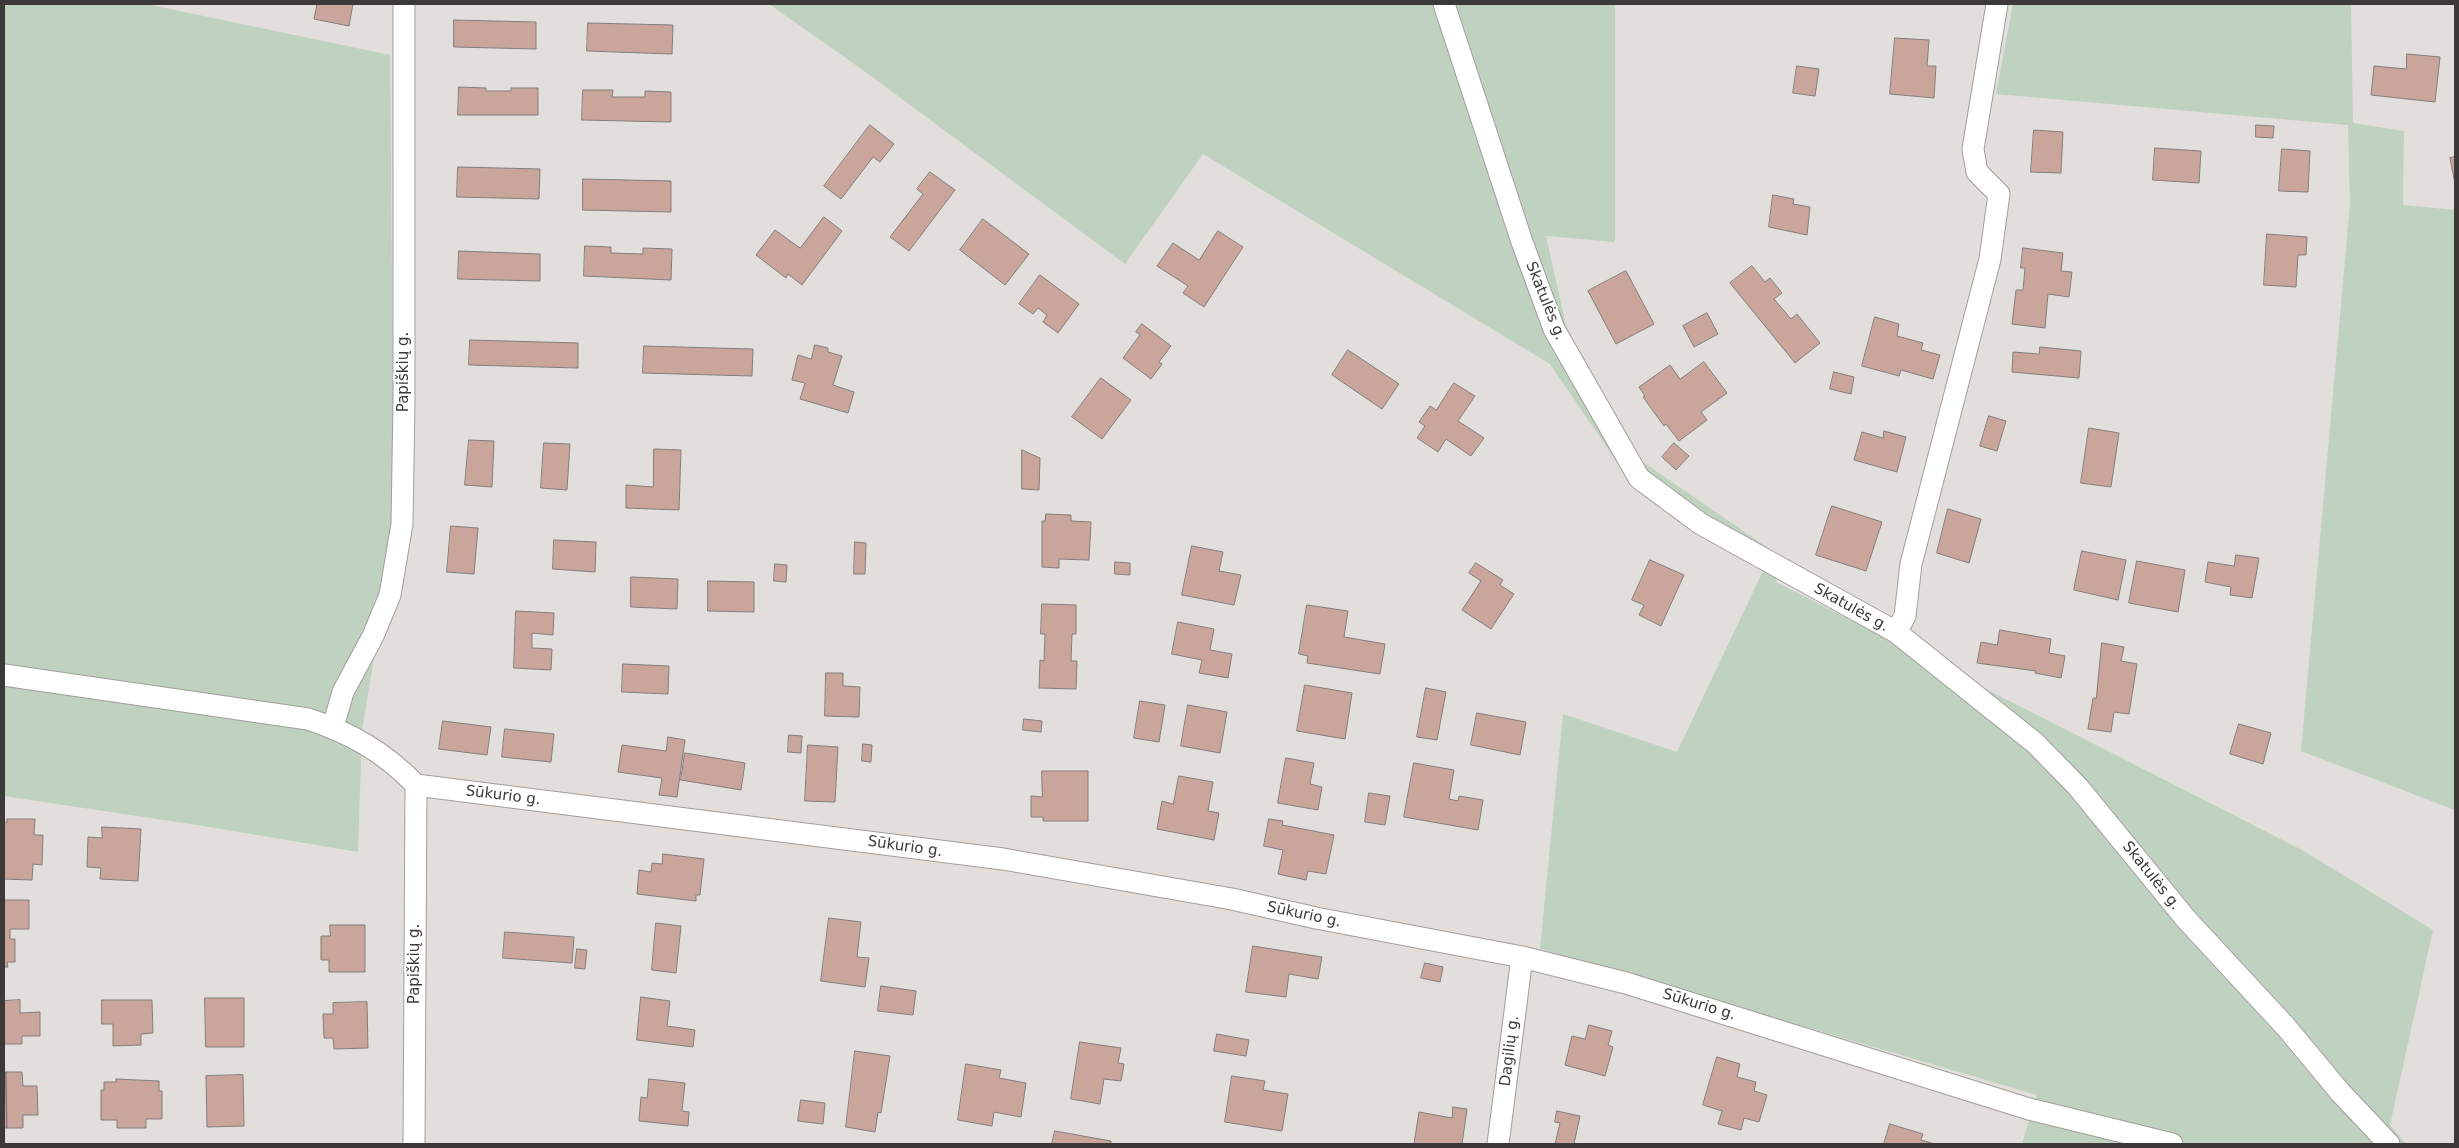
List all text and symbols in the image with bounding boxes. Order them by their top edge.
street label: Skatulės g. [1521,259,1569,343]
street label: Papiškių g. [395,332,413,412]
street label: Skatulės g. [1810,580,1892,636]
street label: Sūkurio g. [465,782,541,810]
street label: Sūkurio g. [866,833,944,861]
street label: Skatulės g. [2118,838,2184,914]
street label: Sūkurio g. [1265,898,1343,932]
street label: Papiškių g. [406,924,424,1004]
street label: Sūkurio g. [1660,985,1738,1025]
street label: Dagilių g. [1497,1015,1523,1087]

